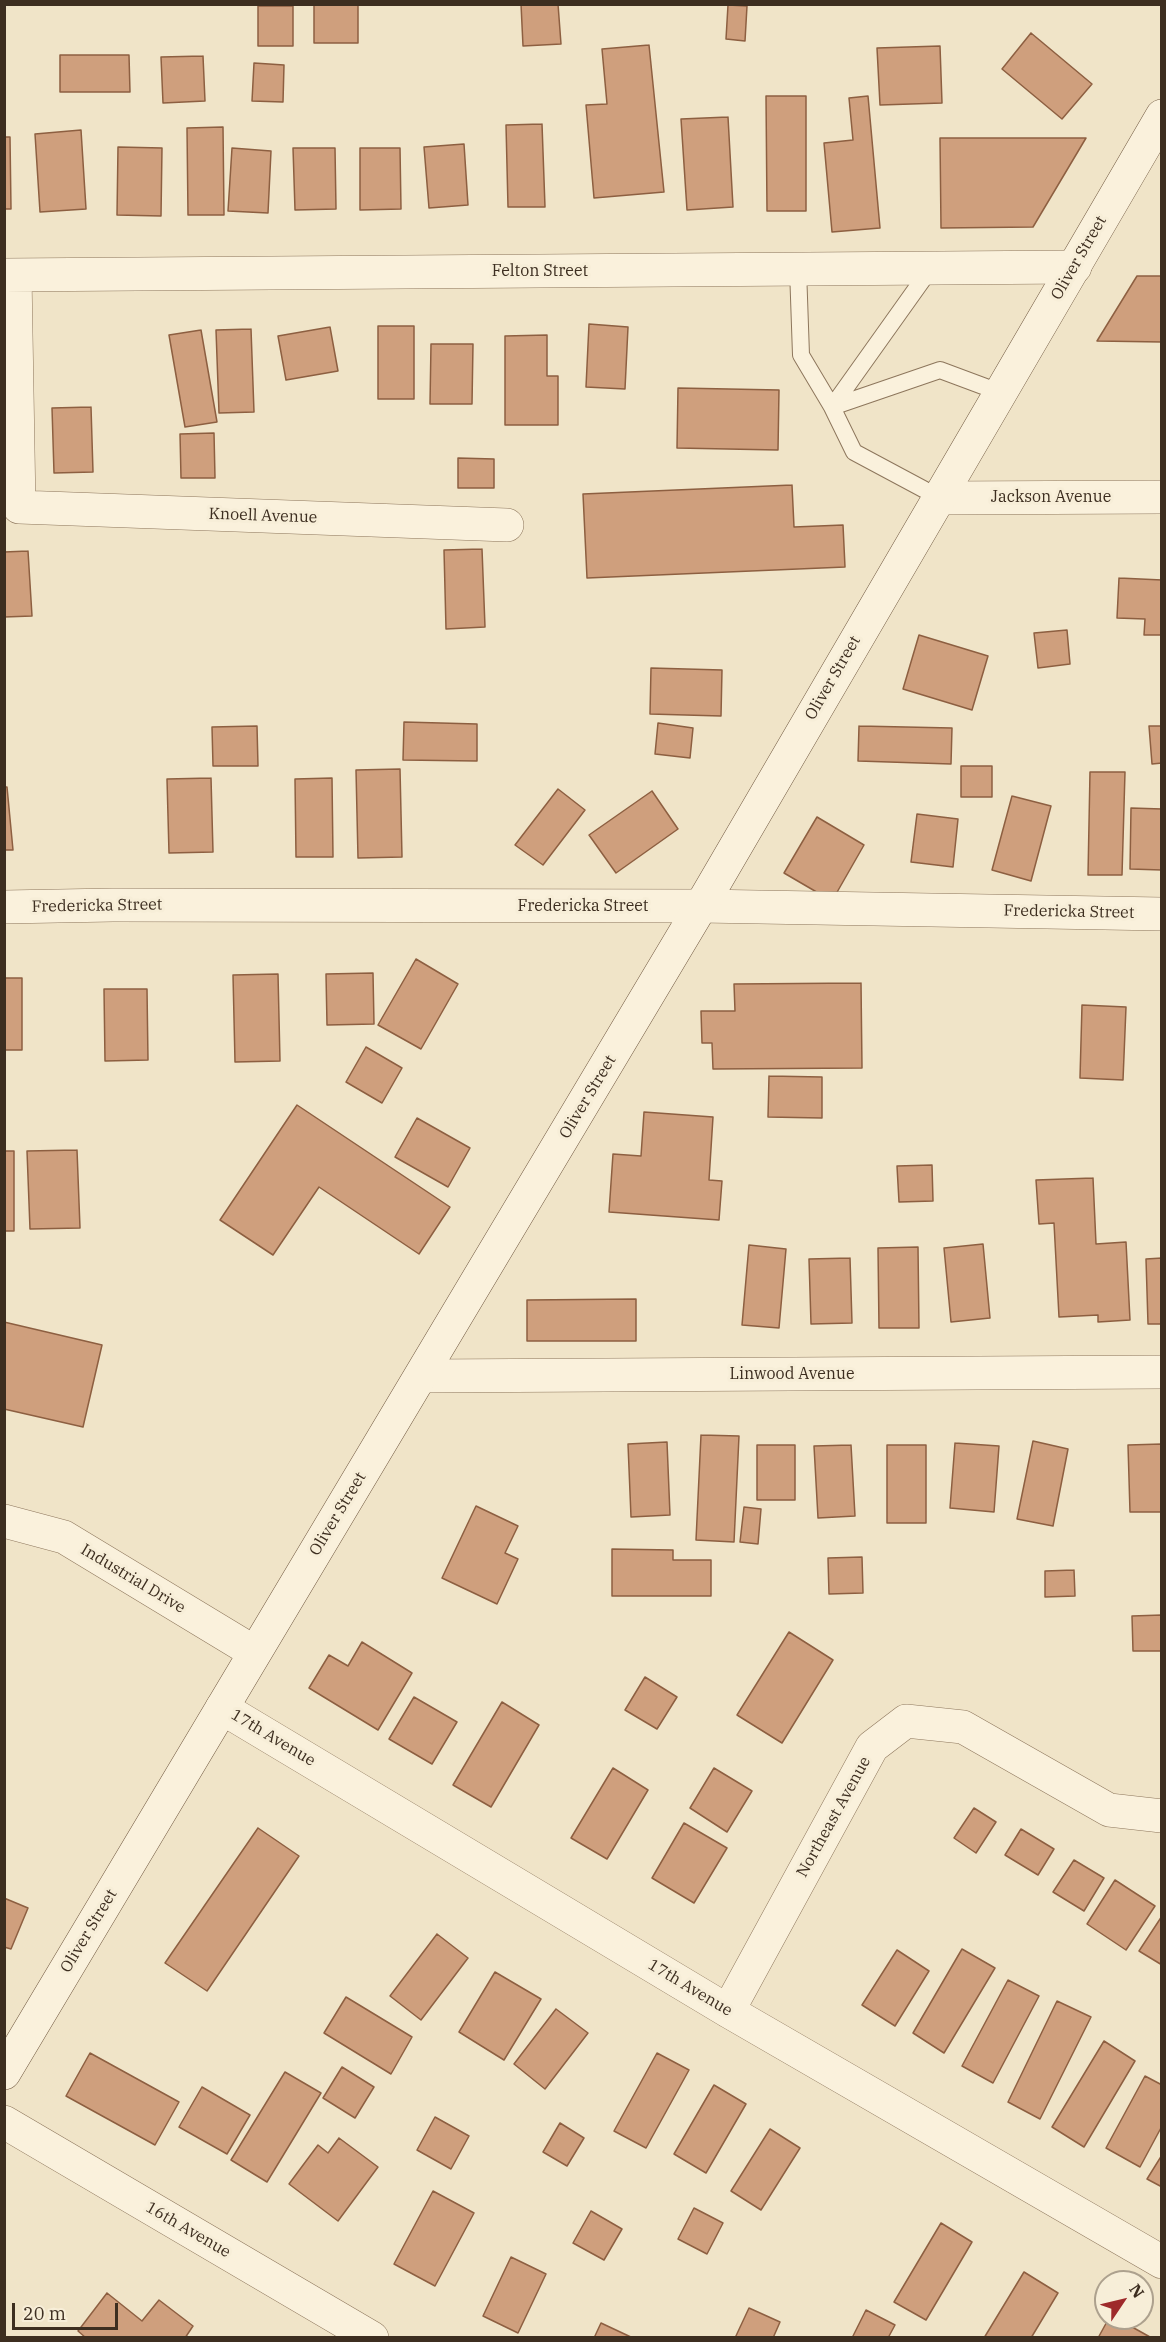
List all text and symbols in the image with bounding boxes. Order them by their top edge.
street label: Oliver Street [1047,212,1111,304]
street label: Felton Street [492,261,588,281]
street label: Jackson Avenue [991,487,1111,507]
street label: Knoell Avenue [208,505,318,527]
street label: Oliver Street [801,632,865,724]
street label: Fredericka Street [31,895,163,917]
street label: Fredericka Street [518,896,648,916]
street label: Fredericka Street [1003,901,1135,923]
street label: Oliver Street [556,1052,620,1142]
street label: Linwood Avenue [730,1364,854,1384]
street label: Oliver Street [306,1469,370,1559]
street label: Industrial Drive [77,1540,189,1618]
street label: 17th Avenue [227,1705,319,1771]
street label: Northeast Avenue [793,1753,875,1881]
street label: Oliver Street [57,1886,121,1976]
street label: 17th Avenue [644,1955,736,2021]
street label: 16th Avenue [142,2198,234,2262]
north arrow [1094,2270,1154,2330]
text: N [1125,2280,1149,2302]
scale bar [15,2291,122,2329]
text: 20 m [23,2302,66,2325]

